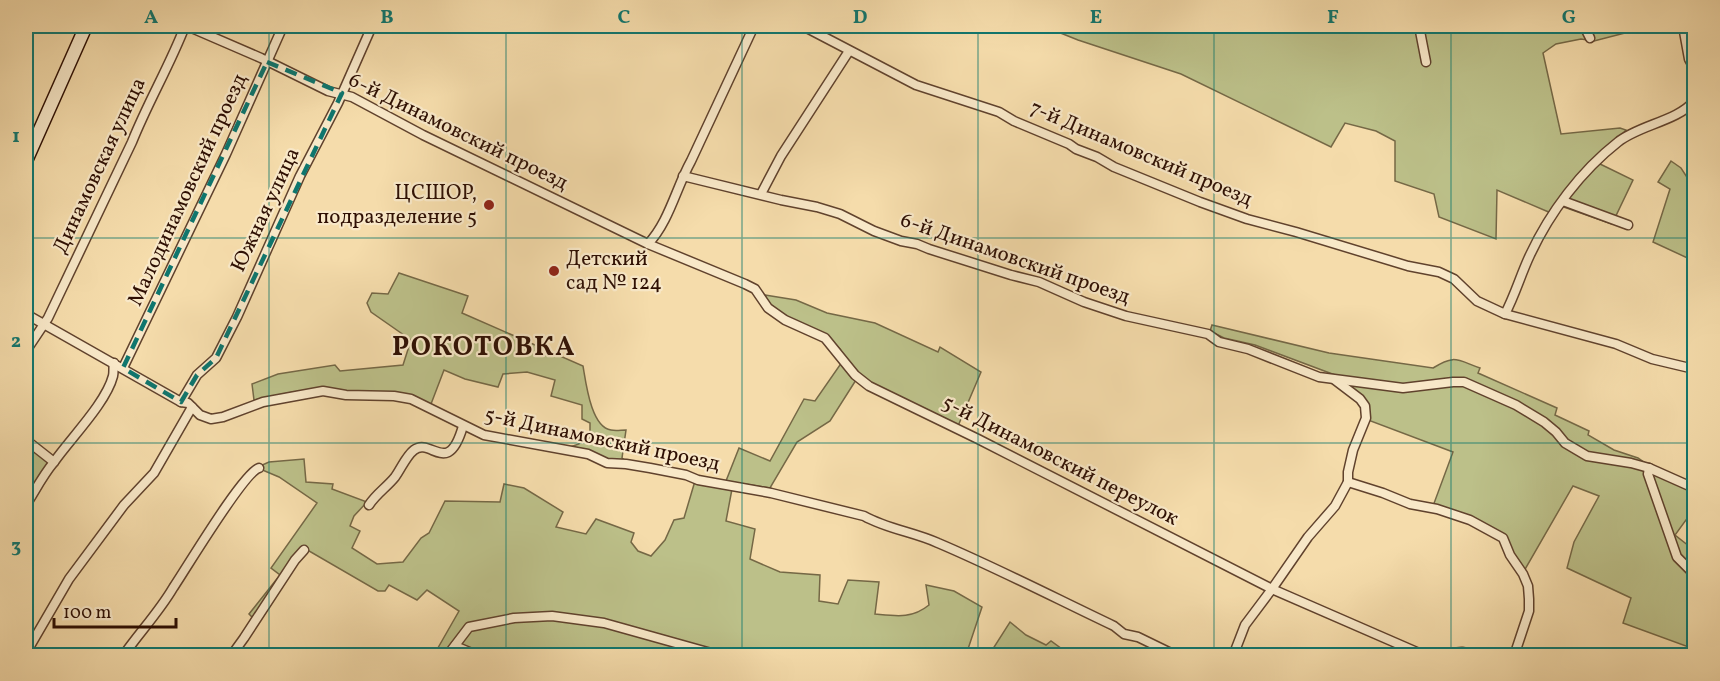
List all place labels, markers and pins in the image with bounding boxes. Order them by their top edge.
place label: ЦСШОР, подразделение 5 [317,179,477,232]
marker: ЦСШОР, подразделение 5 [482,198,496,212]
place label: Детский сад № 124 [566,245,662,298]
marker: Детский сад № 124 [547,264,561,278]

